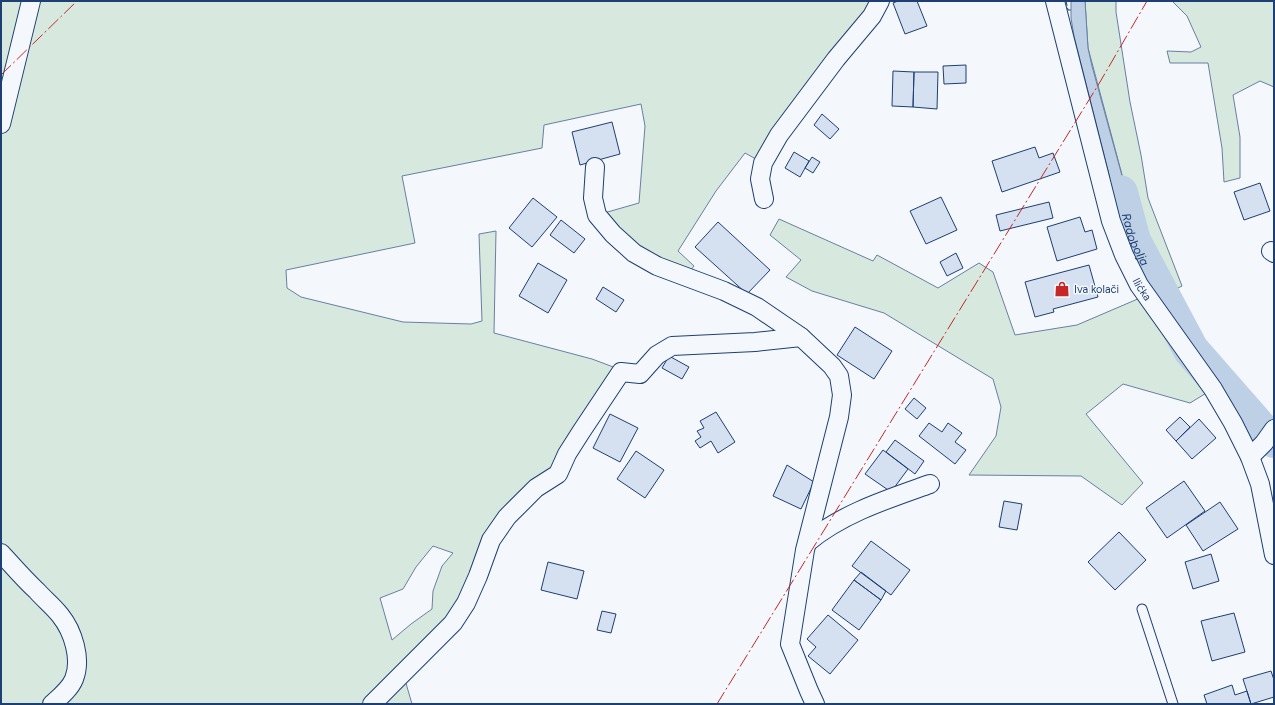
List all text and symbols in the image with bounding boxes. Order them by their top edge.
water label: Radobolja [1119,212,1152,268]
street label: Ilićka [1130,276,1154,303]
shop icon: Iva kolači [1053,280,1071,298]
place label: Iva kolači [1074,283,1119,296]

